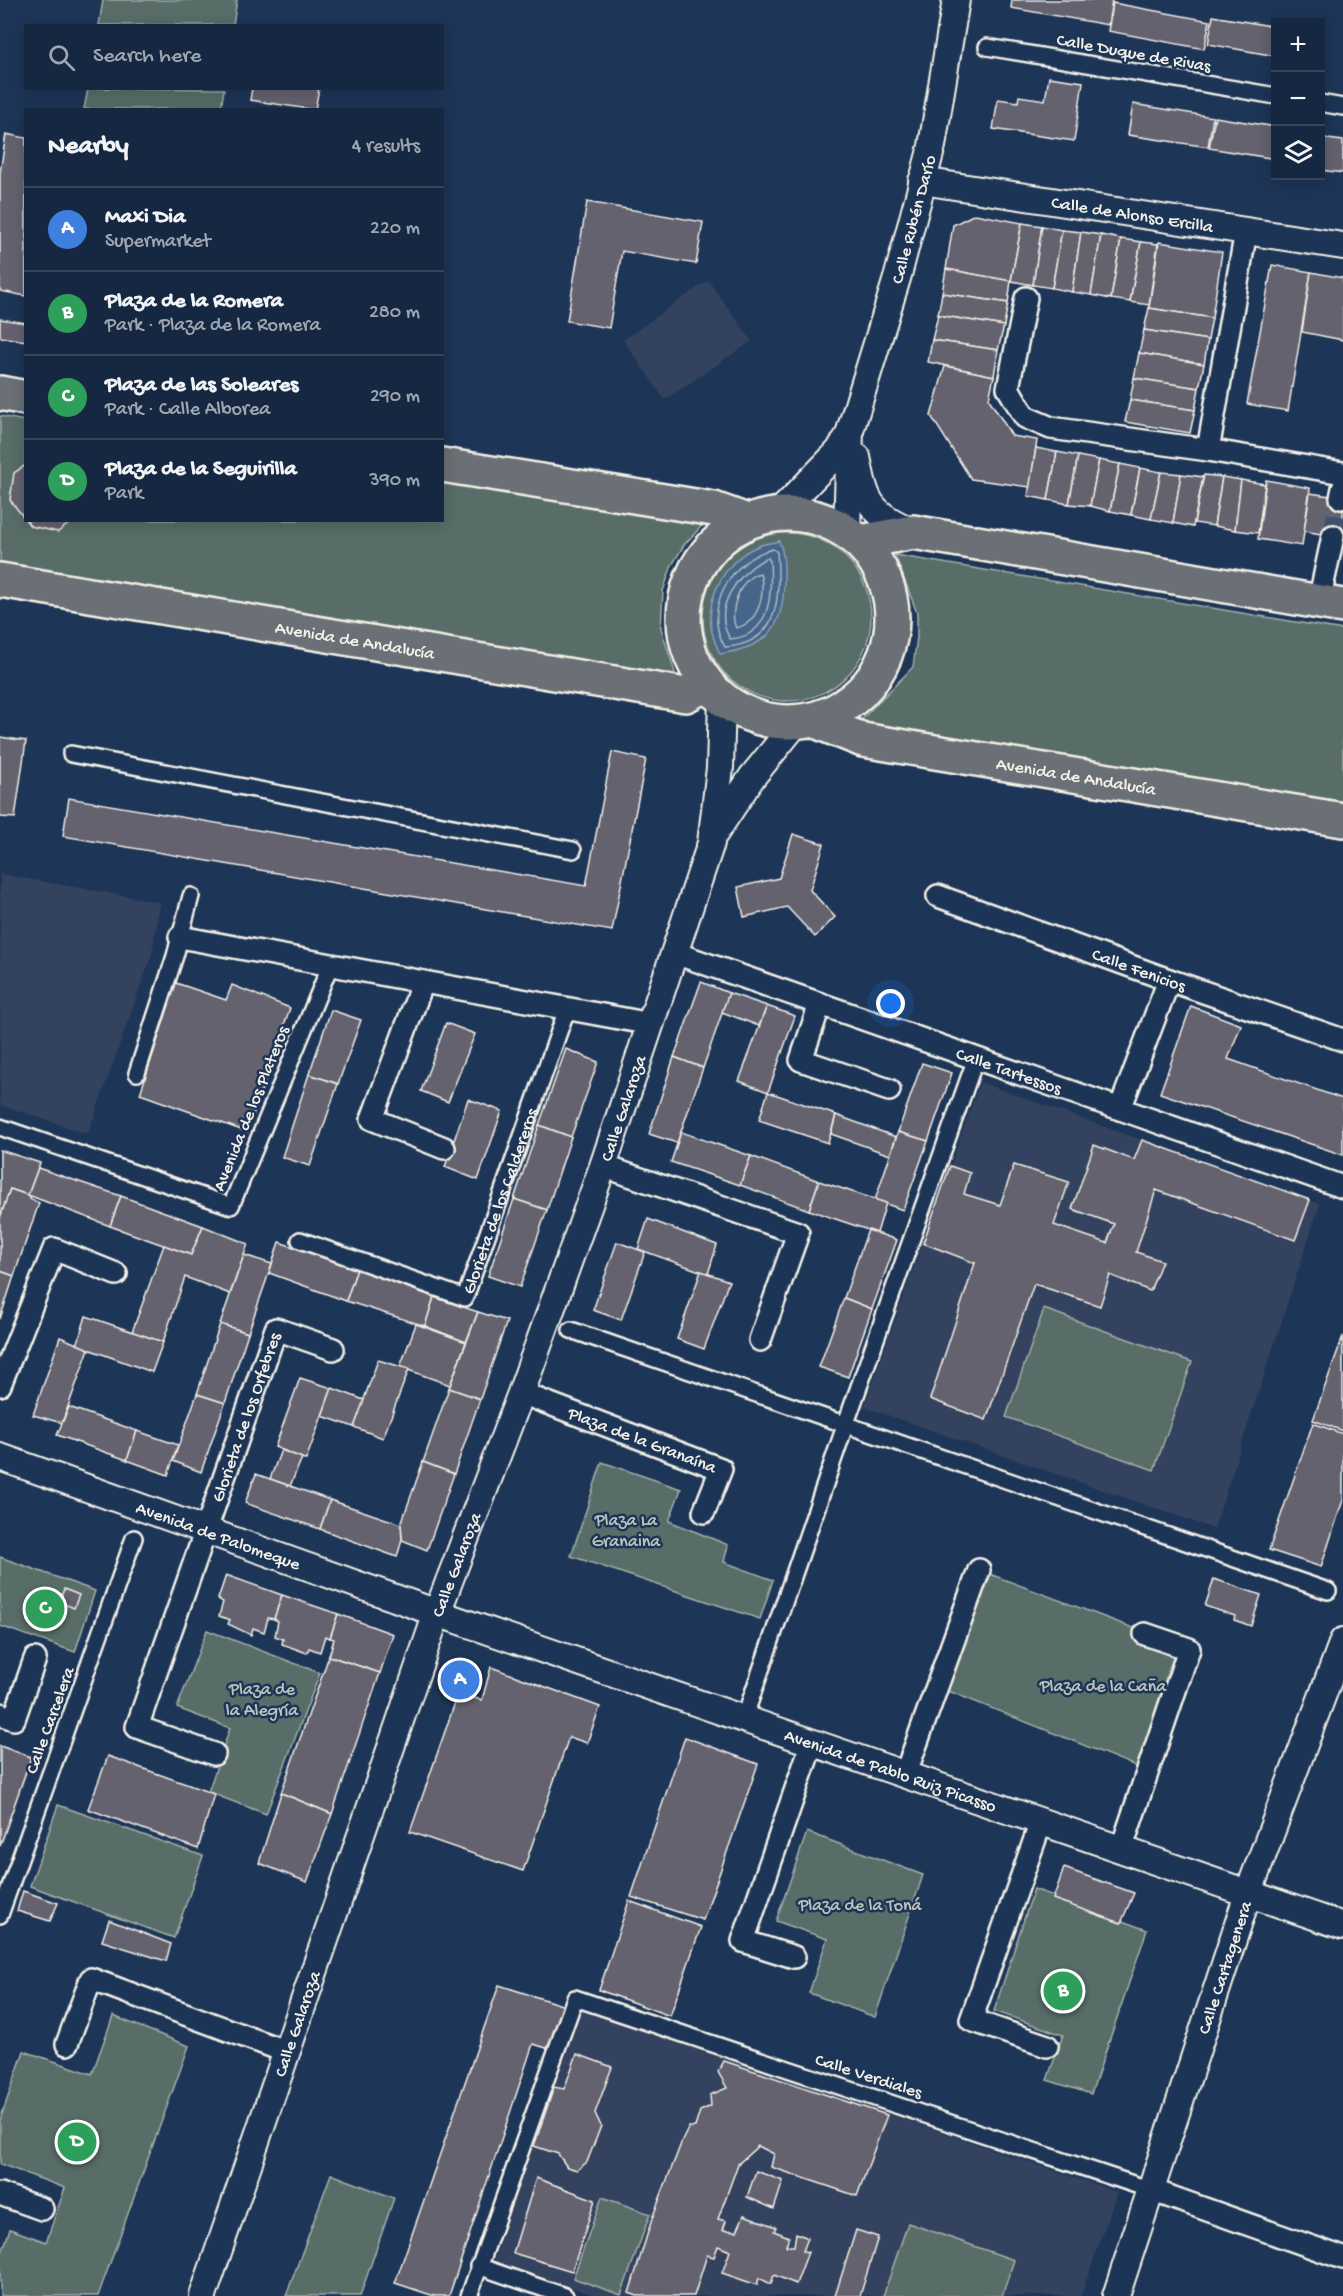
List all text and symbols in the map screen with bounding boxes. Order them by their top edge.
map controls [1271,18,1325,180]
button: + [1271,18,1325,72]
search box [24,24,444,90]
street label: Calle Duque de Rivas [1055,31,1214,79]
icon: search [45,41,78,74]
text: Search here [93,44,201,70]
button: − [1271,72,1325,126]
button: layers [1271,126,1325,180]
text: Nearby [48,132,129,163]
text: 4 results [352,136,420,159]
street label: Calle Rubén Darío [888,153,942,287]
street label: Calle de Alonso Ercilla [1050,193,1216,239]
text: Maxi Dia [105,205,185,231]
text: A [62,218,73,241]
text: 220 m [370,218,420,241]
text: Supermarket [105,231,211,254]
text: Plaza de la Romera [105,289,283,315]
text: B [62,302,73,325]
text: 280 m [369,302,420,325]
text: Park · Plaza de la Romera [105,315,321,338]
text: Plaza de las Soleares [105,373,298,399]
text: C [62,386,73,409]
text: 290 m [370,386,420,409]
text: Park · Calle Alborea [105,399,270,422]
text: Plaza de la Seguirilla [105,457,297,483]
text: D [61,470,74,493]
text: 390 m [369,470,420,493]
text: Park [105,483,143,506]
street label: Avenida de Andalucía [273,618,437,666]
street label: Avenida de Andalucía [994,754,1158,802]
street label: Calle Fenicios [1088,945,1189,998]
your location [876,989,905,1018]
street label: Avenida de los Plateros [210,1022,296,1195]
street label: Calle Tartessos [953,1044,1065,1101]
street label: Calle Galaroza [597,1052,653,1164]
street label: Glorieta de los Caldereros [459,1105,545,1297]
street label: Glorieta de los Orfebres [208,1329,287,1505]
street label: Plaza de la Granaína [563,1403,720,1480]
street label: Avenida de Palomeque [133,1498,303,1577]
street label: Calle Galaroza [428,1509,488,1621]
park label: Plaza La Granaina [592,1511,661,1553]
pin: C [26,1586,64,1632]
pin: A [440,1658,480,1702]
street label: Calle Carcelera [22,1664,81,1777]
park label: Plaza de la Caña [1039,1677,1167,1698]
park label: Plaza de la Alegría [226,1680,299,1722]
street label: Avenida de Pablo Ruiz Picasso [781,1726,999,1818]
park label: Plaza de la Toná [797,1896,923,1917]
street label: Calle Cartagenera [1195,1898,1258,2037]
street label: Calle Galaroza [271,1968,327,2080]
pin: B [1044,1968,1082,2014]
street label: Calle Verdiales [812,2050,926,2105]
pin: D [58,2120,97,2164]

